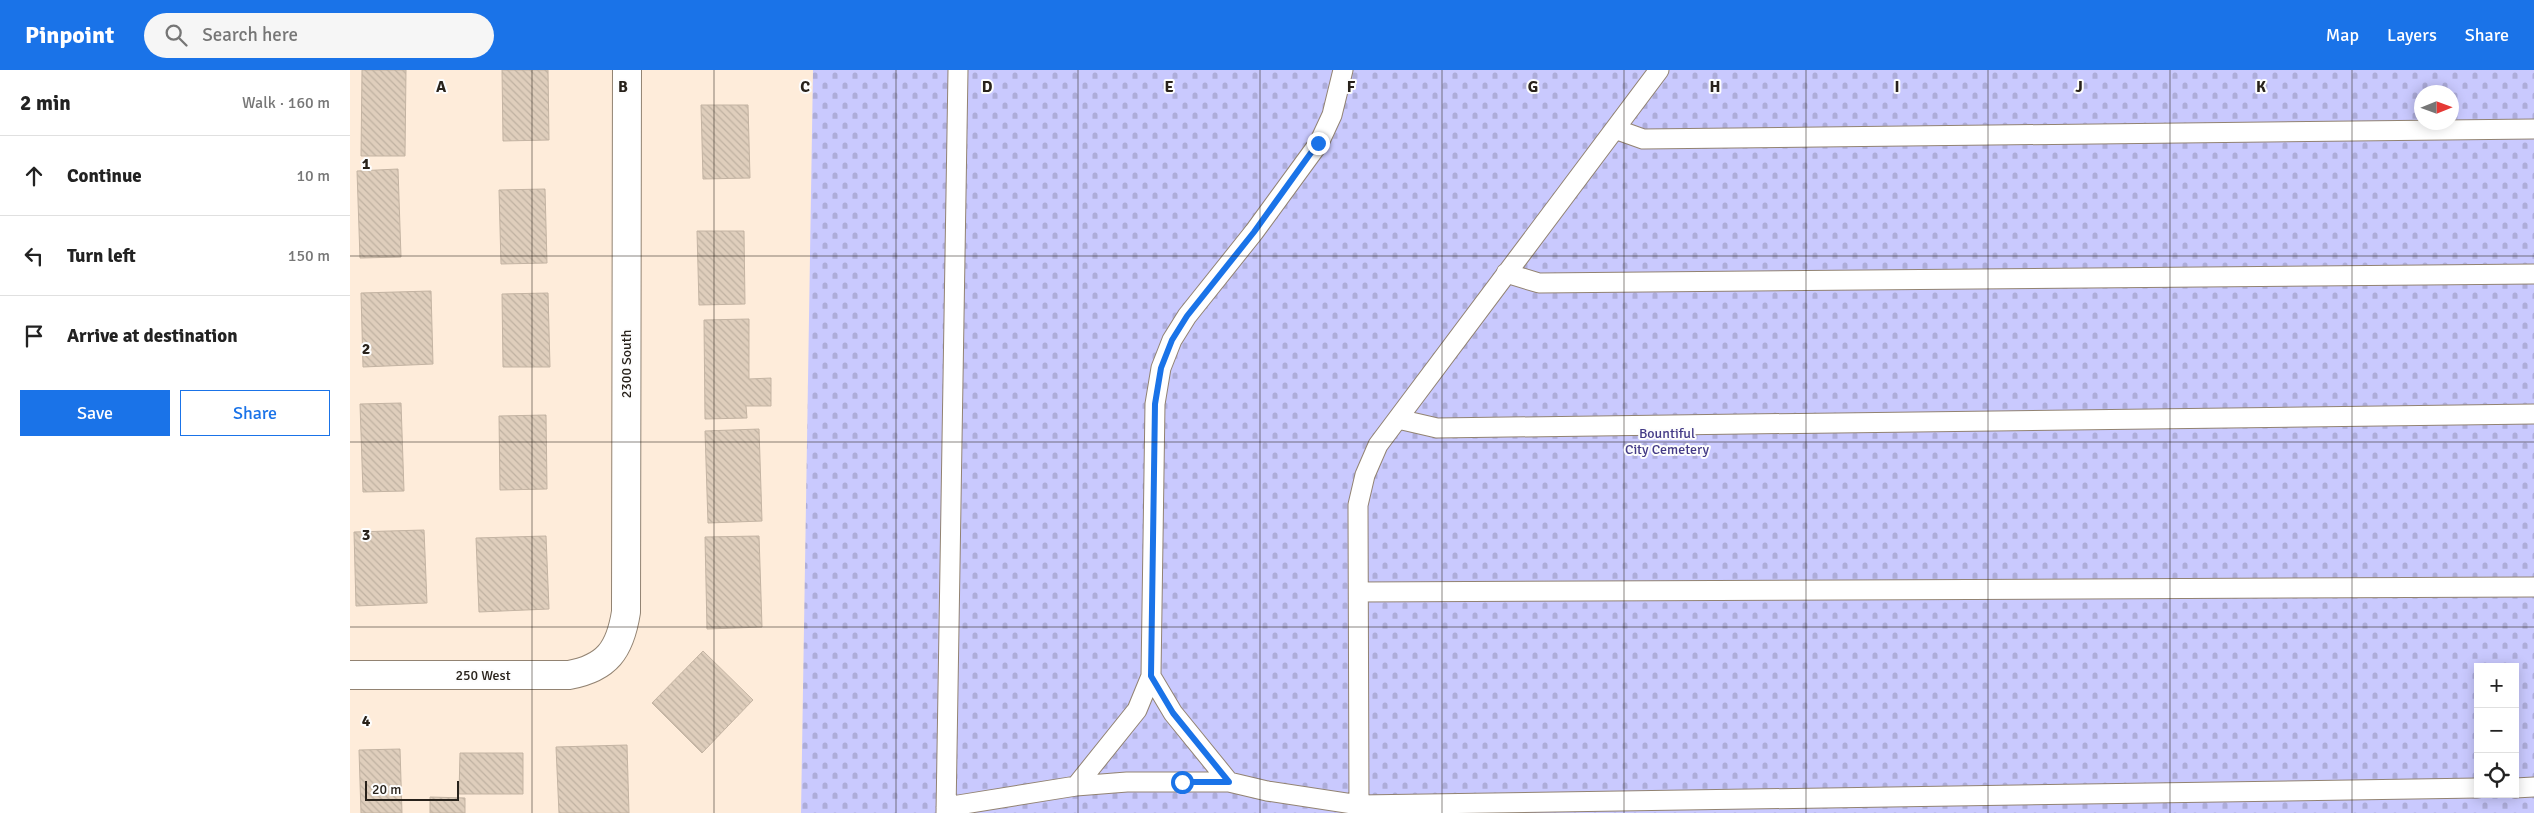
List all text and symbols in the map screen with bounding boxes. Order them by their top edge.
search box [144,13,494,58]
text: Pinpoint [25,20,114,50]
icon: search [162,21,190,49]
text: Search here [202,23,298,47]
text: Map [2326,24,2359,46]
text: Layers [2387,24,2437,46]
text: Share [2465,24,2509,46]
text: A [436,77,447,97]
text: B [618,77,628,97]
text: C [800,77,810,97]
text: D [982,77,993,97]
text: E [1164,77,1174,97]
text: F [1347,77,1356,97]
text: G [1528,77,1538,97]
text: H [1710,77,1720,97]
text: I [1894,77,1900,97]
text: J [2075,77,2083,97]
text: K [2256,77,2266,97]
north arrow [2414,85,2459,130]
text: 2 min [20,90,71,116]
text: Walk · 160 m [242,93,330,113]
route end [1307,132,1330,155]
text: 1 [362,154,371,174]
icon: ahead [20,162,48,190]
text: Continue [67,164,142,188]
text: 10 m [296,166,330,186]
icon: left [20,242,48,270]
text: Turn left [67,244,136,268]
text: 150 m [288,246,330,266]
icon: arrive [20,322,48,350]
text: Arrive at destination [67,324,238,348]
street label: 2300 South [618,330,635,398]
text: 2 [362,339,370,359]
button: Save [20,390,170,436]
button: Share [180,390,330,436]
park label: Bountiful City Cemetery [1625,425,1710,458]
text: 3 [362,525,370,545]
map controls [2474,663,2519,798]
button: + [2474,663,2519,708]
street label: 250 West [455,667,511,684]
button: − [2474,708,2519,753]
text: 4 [362,711,371,731]
button: locate [2474,753,2519,798]
route start [1171,771,1194,794]
scale bar [365,778,459,801]
text: 20 m [372,781,401,798]

